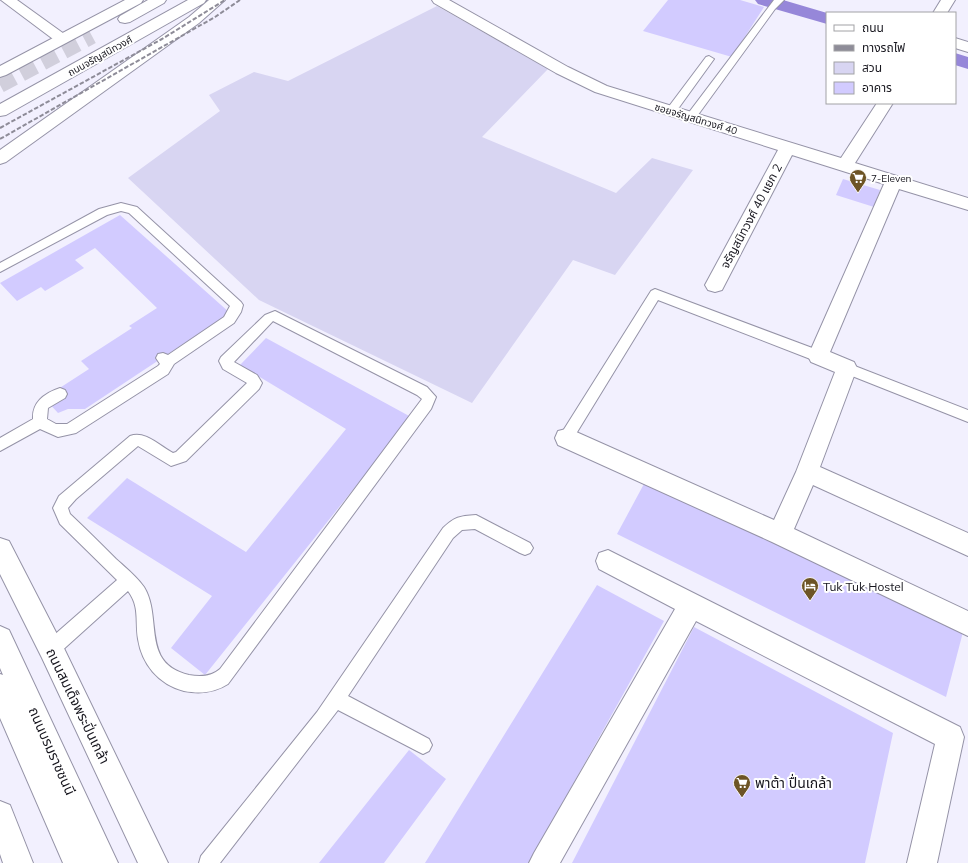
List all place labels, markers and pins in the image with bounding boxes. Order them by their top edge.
supermarket icon: 7-Eleven [848,168,868,193]
place label: 7-Eleven [871,172,912,185]
hotel icon: Tuk Tuk Hostel [800,576,820,601]
place label: Tuk Tuk Hostel [823,579,904,594]
supermarket icon: พาต้า ปื่นเกล้า [732,773,752,798]
place label: พาต้า ปื่นเกล้า [755,773,832,792]

